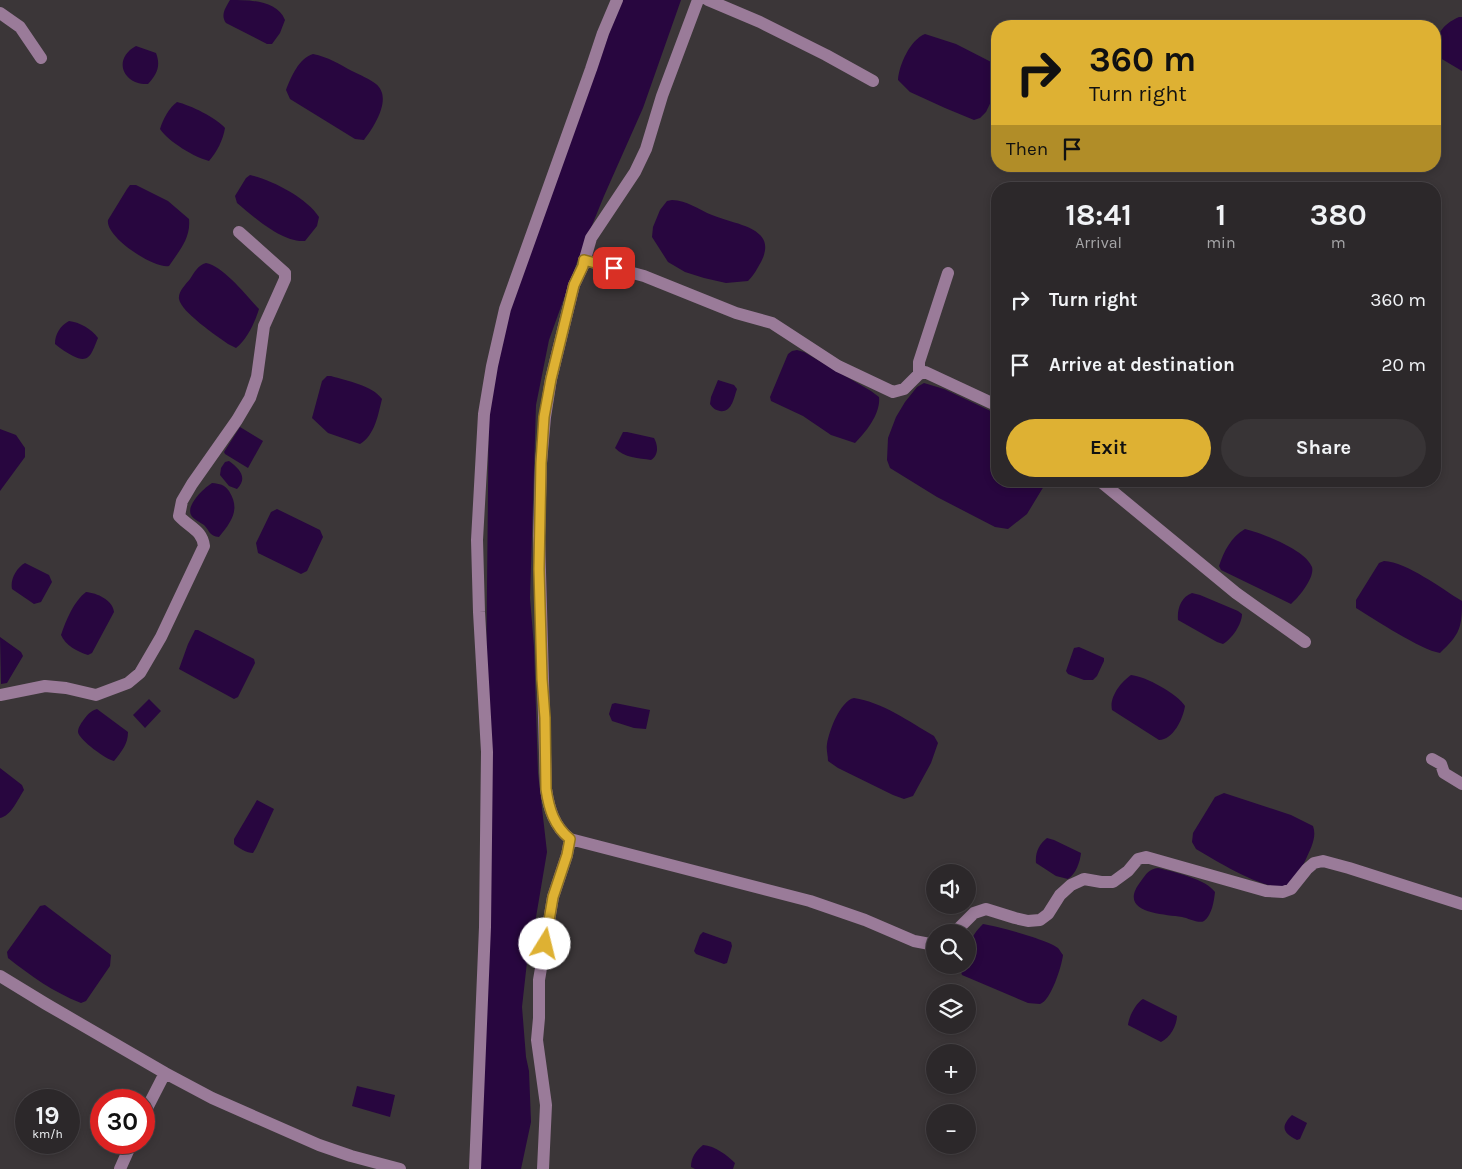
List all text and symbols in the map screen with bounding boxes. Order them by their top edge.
text: 360 m [1089,39,1196,80]
icon: right [1006,40,1071,105]
text: Turn right [1089,81,1187,107]
icon: arrive [1058,135,1086,163]
text: Then [1006,138,1048,160]
text: 18:41 [1065,197,1132,233]
text: 1 [1215,197,1226,233]
text: 380 [1310,197,1367,233]
text: Arrival [1075,233,1122,252]
text: min [1206,233,1236,252]
text: m [1331,233,1346,252]
pin [593,247,635,289]
icon: arrive [600,254,628,282]
icon: right [1006,286,1034,314]
text: Turn right [1049,289,1138,311]
text: 360 m [1370,289,1426,311]
icon: arrive [1006,351,1034,379]
text: Arrive at destination [1049,354,1235,376]
text: 20 m [1381,354,1426,376]
button: Exit [1006,419,1211,477]
button: Share [1221,419,1426,477]
map controls [926,864,976,1154]
button: sound [926,864,976,914]
position arrow [518,917,570,969]
button: search [926,924,976,974]
button: layers [926,984,976,1034]
button: + [926,1044,976,1094]
speed limit sign: 30 [90,1089,155,1154]
text: 19 [35,1101,60,1130]
button: − [926,1104,976,1154]
text: km/h [32,1127,63,1141]

